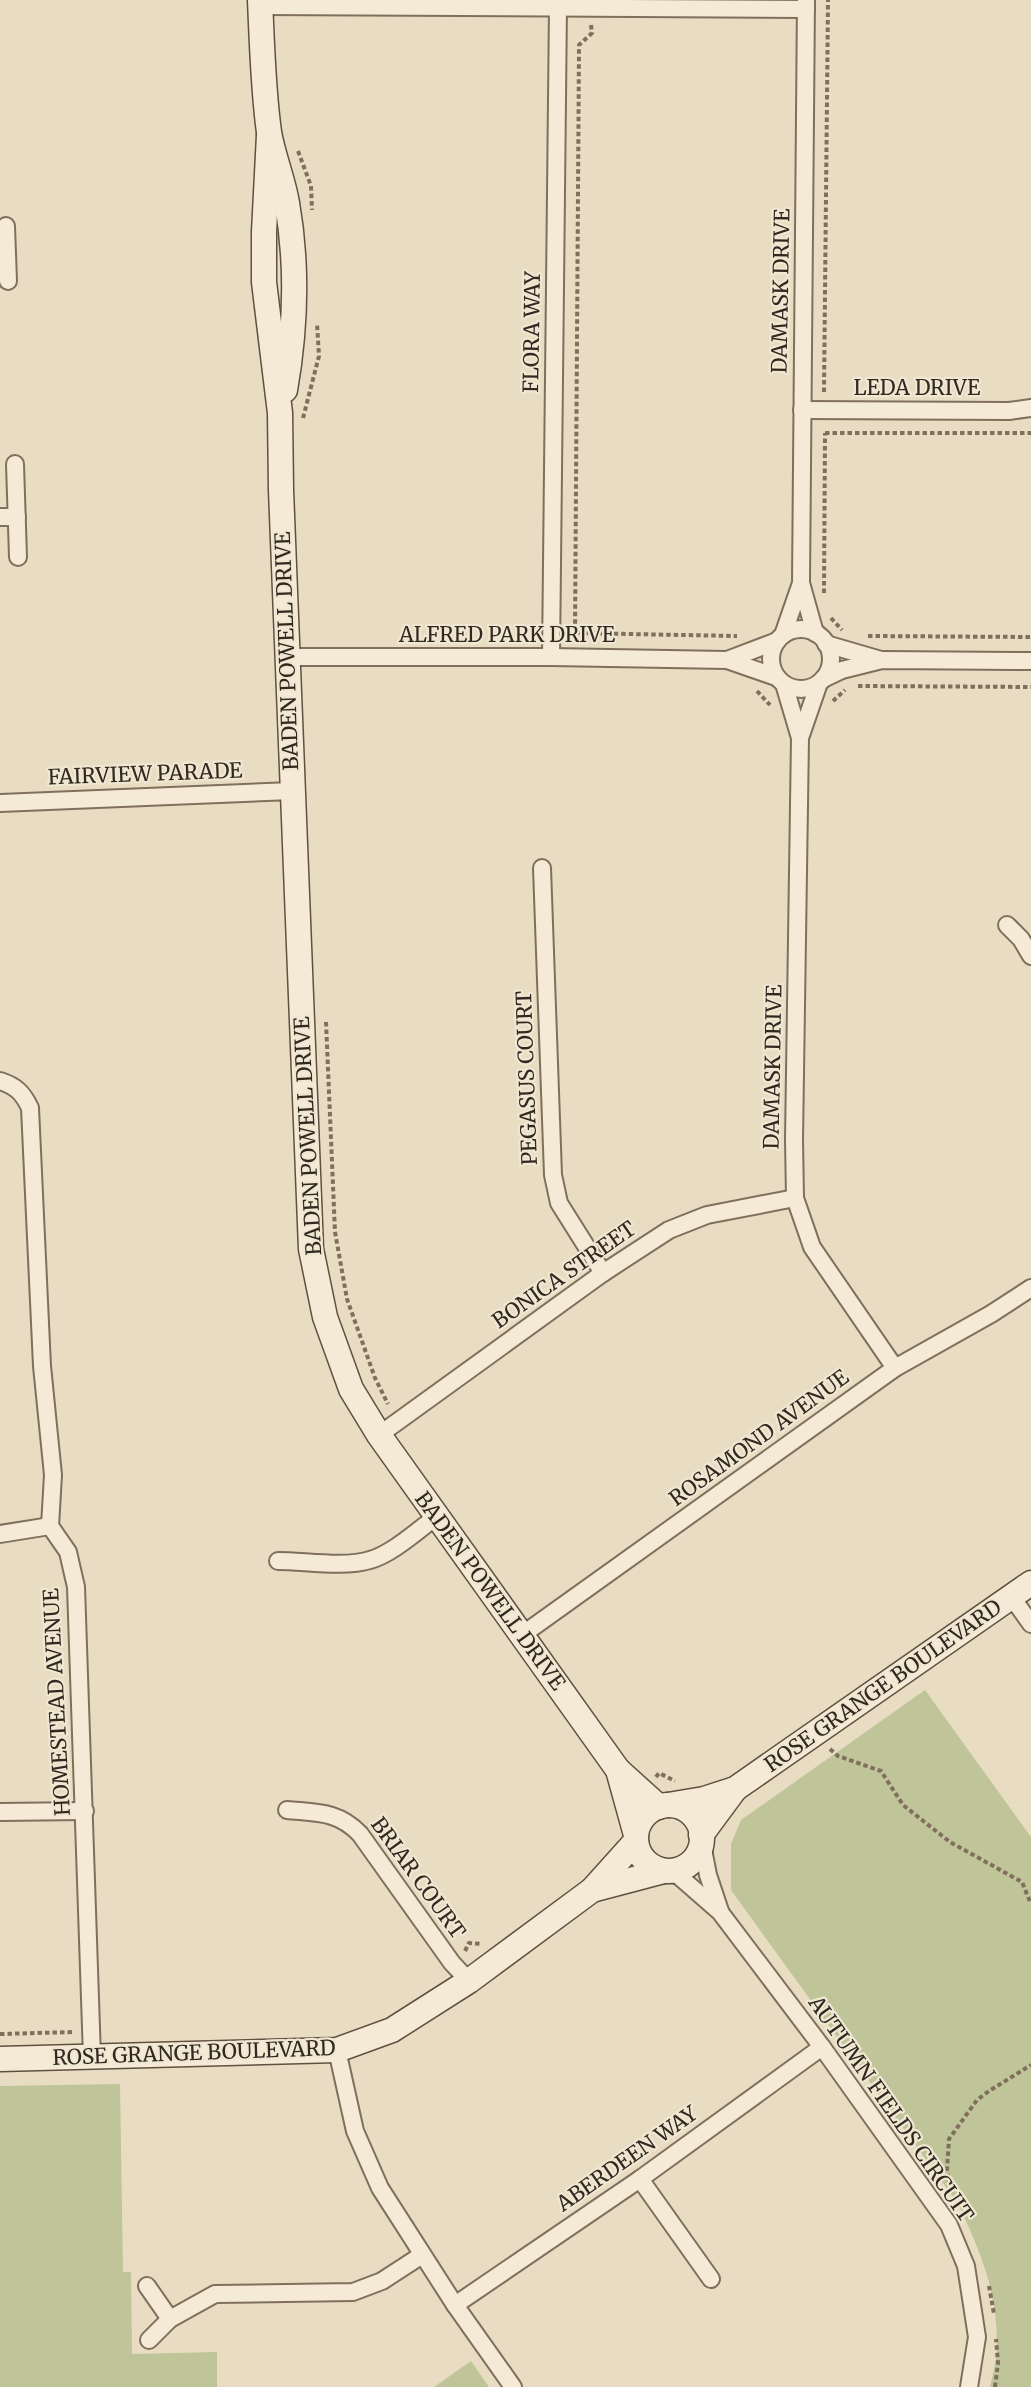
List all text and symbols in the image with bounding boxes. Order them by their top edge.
street label: DAMASK DRIVE [766,208,795,374]
street label: FLORA WAY [517,270,546,393]
street label: LEDA DRIVE [854,374,981,401]
street label: BADEN POWELL DRIVE [269,530,304,771]
street label: ALFRED PARK DRIVE [398,621,616,648]
street label: FAIRVIEW PARADE [47,757,243,790]
street label: DAMASK DRIVE [758,984,787,1150]
street label: PEGASUS COURT [510,990,543,1166]
street label: BADEN POWELL DRIVE [288,1015,327,1256]
street label: BONICA STREET [487,1215,641,1334]
street label: ROSAMOND AVENUE [664,1363,854,1512]
street label: BADEN POWELL DRIVE [409,1486,572,1696]
street label: HOMESTEAD AVENUE [37,1587,76,1817]
street label: ROSE GRANGE BOULEVARD [759,1593,1007,1778]
street label: BRIAR COURT [365,1812,472,1944]
street label: AUTUMN FIELDS CIRCUIT [802,1990,980,2227]
street label: ROSE GRANGE BOULEVARD [52,2034,336,2071]
street label: ABERDEEN WAY [550,2100,703,2218]

